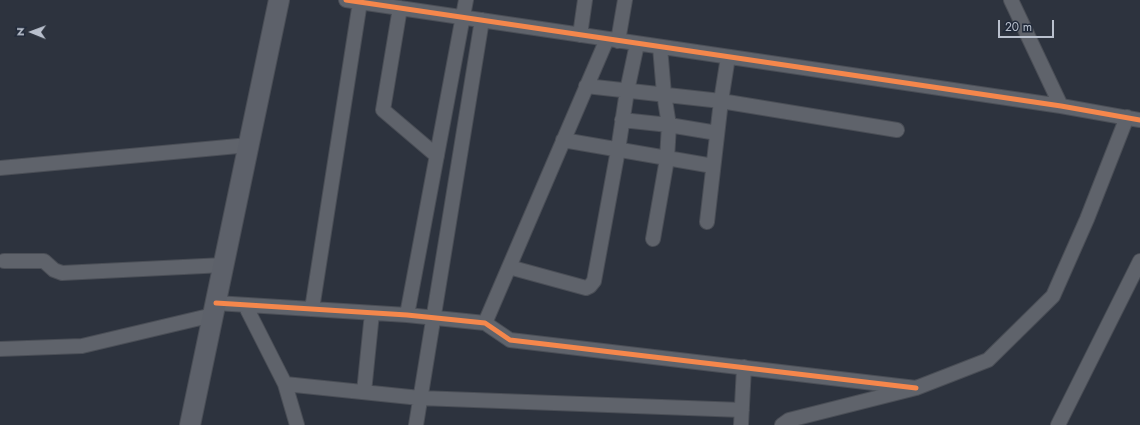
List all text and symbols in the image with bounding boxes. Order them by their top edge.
north arrow [12,12,52,52]
scale bar [1000,12,1056,38]
text: 20 m [1005,18,1032,36]
text: N [12,27,28,36]

